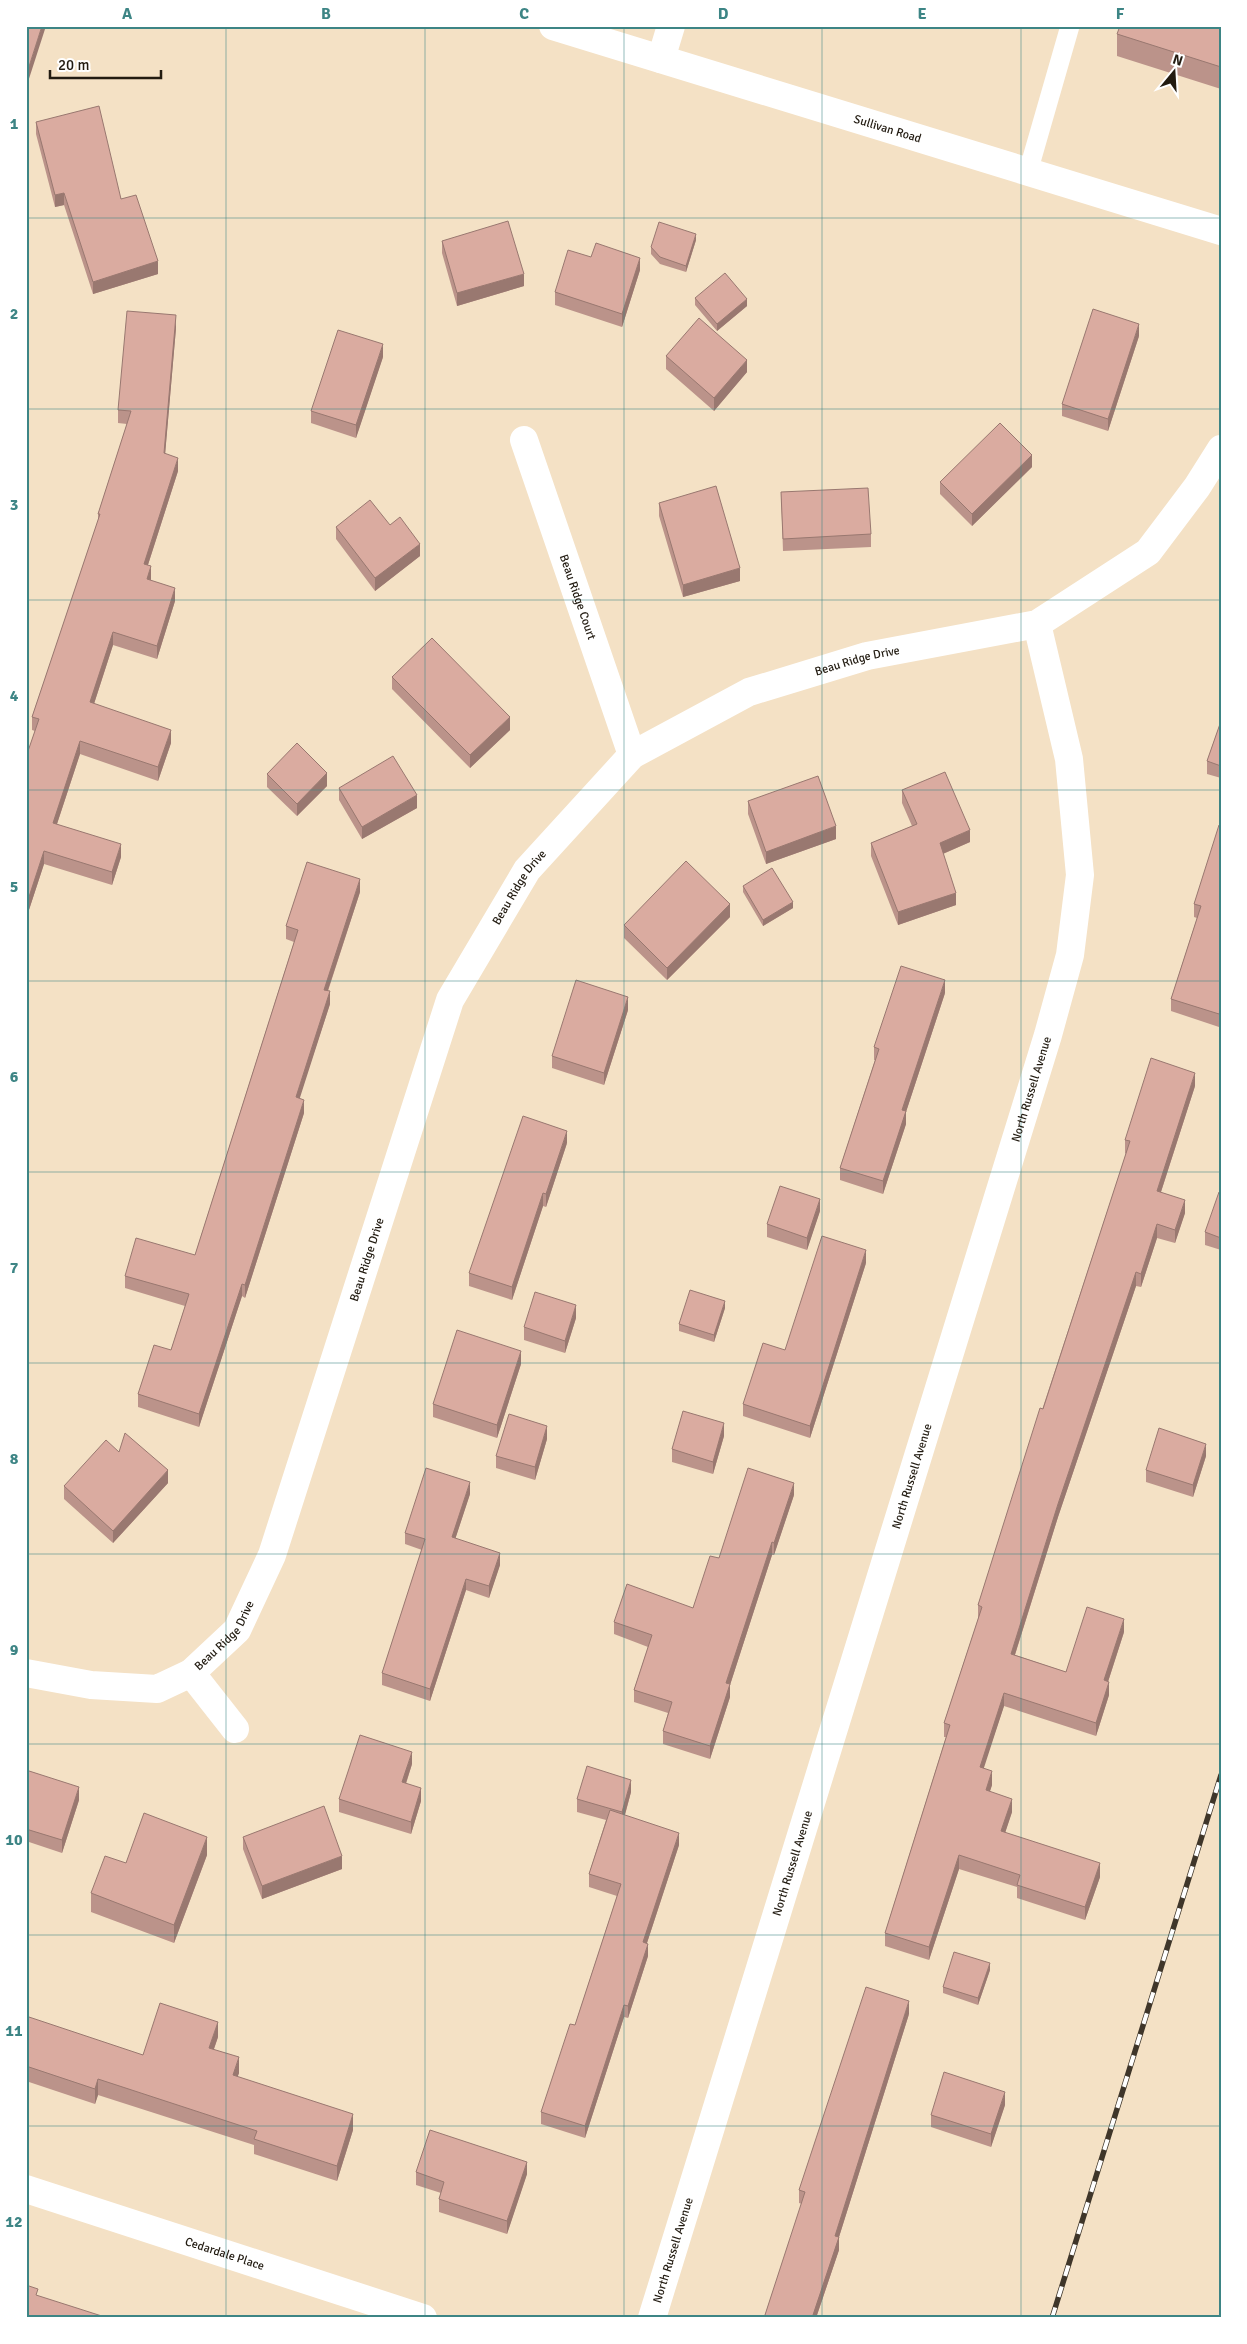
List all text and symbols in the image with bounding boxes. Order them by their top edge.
text: A [122,4,133,24]
text: B [321,4,331,24]
text: C [519,4,529,24]
text: D [718,4,729,24]
text: E [917,4,927,24]
text: F [1116,4,1125,24]
scale bar [50,48,161,80]
north arrow [1150,48,1200,98]
text: N [1171,51,1185,70]
text: 20 m [58,56,89,74]
street label: Sullivan Road [852,111,923,146]
text: 1 [10,114,19,134]
text: 2 [10,304,18,324]
text: 3 [10,495,18,515]
street label: Beau Ridge Court [556,552,599,642]
street label: Beau Ridge Drive [813,643,901,679]
text: 4 [10,686,19,706]
street label: Beau Ridge Drive [489,846,549,927]
text: 5 [10,877,18,897]
street label: North Russell Avenue [1008,1035,1055,1144]
text: 6 [10,1067,19,1087]
street label: Beau Ridge Drive [346,1216,387,1303]
text: 7 [10,1258,19,1278]
street label: North Russell Avenue [888,1422,935,1531]
text: 8 [10,1449,19,1469]
street label: Beau Ridge Drive [191,1598,257,1673]
text: 9 [10,1640,19,1660]
street label: North Russell Avenue [769,1809,816,1918]
text: 10 [5,1830,23,1850]
text: 11 [5,2021,23,2041]
street label: North Russell Avenue [650,2196,696,2305]
text: 12 [5,2212,23,2232]
street label: Cedardale Place [183,2234,266,2273]

